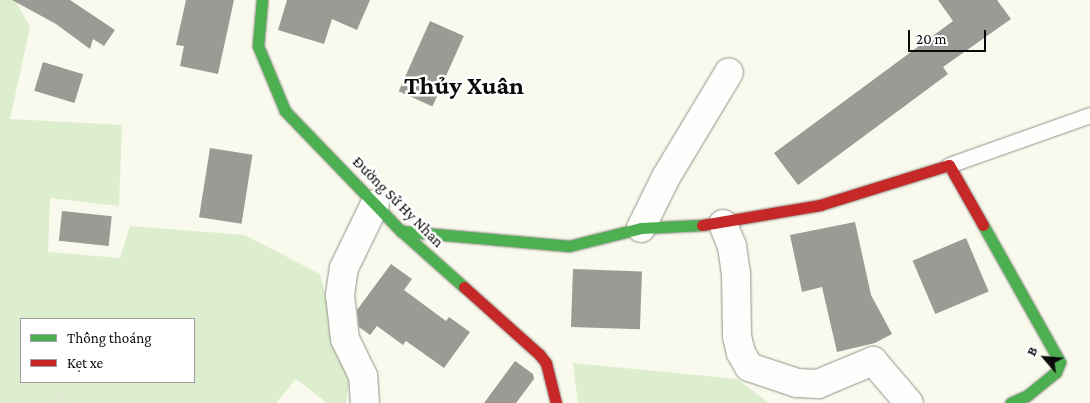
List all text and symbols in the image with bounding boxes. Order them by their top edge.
scale bar [910,20,988,52]
text: 20 m [916,31,947,47]
district label: Thủy Xuân [404,70,524,102]
street label: Đường Sử Hy Nhan [348,152,448,252]
legend [20,318,195,383]
text: Thông thoáng [67,330,152,346]
north arrow [1020,333,1070,383]
text: B [1023,344,1041,358]
text: Kẹt xe [67,355,103,371]

